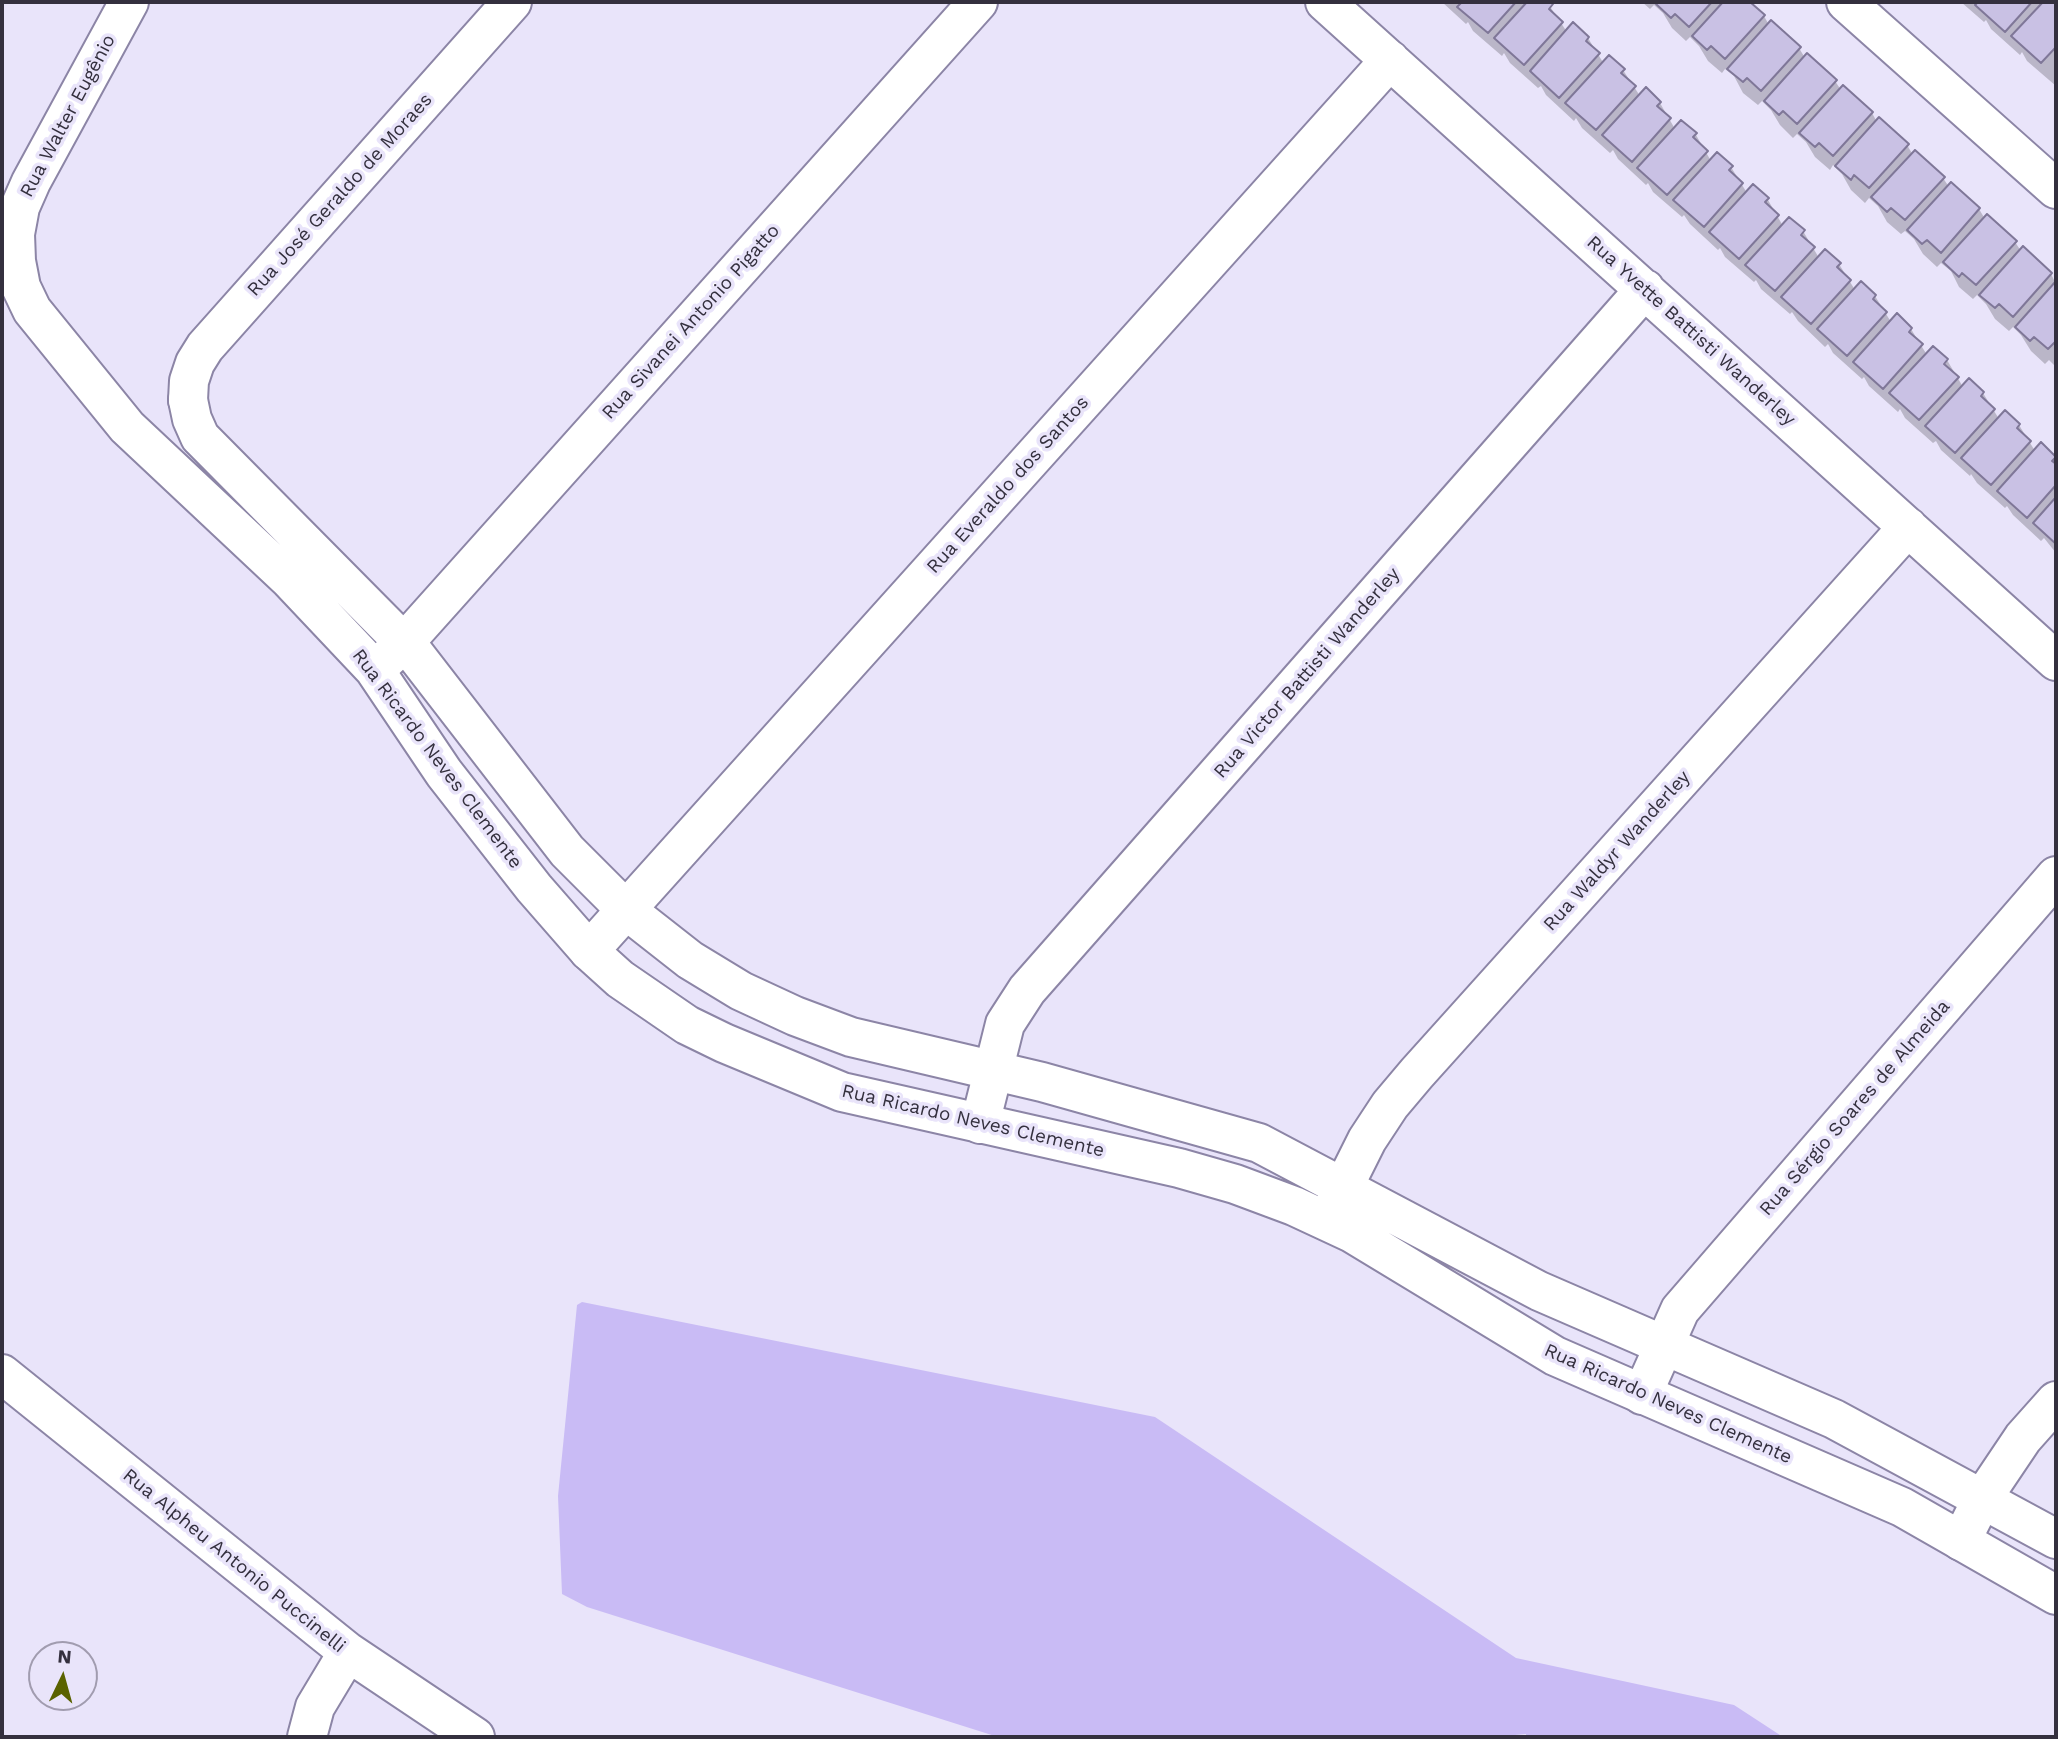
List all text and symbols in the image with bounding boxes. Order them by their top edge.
street label: Rua Walter Eugênio [15,31,121,201]
street label: Rua José Geraldo de Moraes [243,89,437,301]
street label: Rua Sivanei Antonio Pigatto [597,220,785,424]
street label: Rua Yvette Battisti Wanderley [1582,231,1800,431]
street label: Rua Everaldo dos Santos [922,391,1094,579]
street label: Rua Victor Battisti Wanderley [1209,563,1405,783]
street label: Rua Ricardo Neves Clemente [347,645,527,873]
street label: Rua Waldyr Wanderley [1539,766,1695,936]
street label: Rua Sérgio Soares de Almeida [1755,995,1955,1221]
street label: Rua Ricardo Neves Clemente [839,1080,1107,1162]
street label: Rua Ricardo Neves Clemente [1541,1339,1795,1469]
street label: Rua Alpheu Antonio Puccinelli [118,1464,350,1658]
north arrow [28,1641,98,1711]
text: N [57,1645,73,1669]

